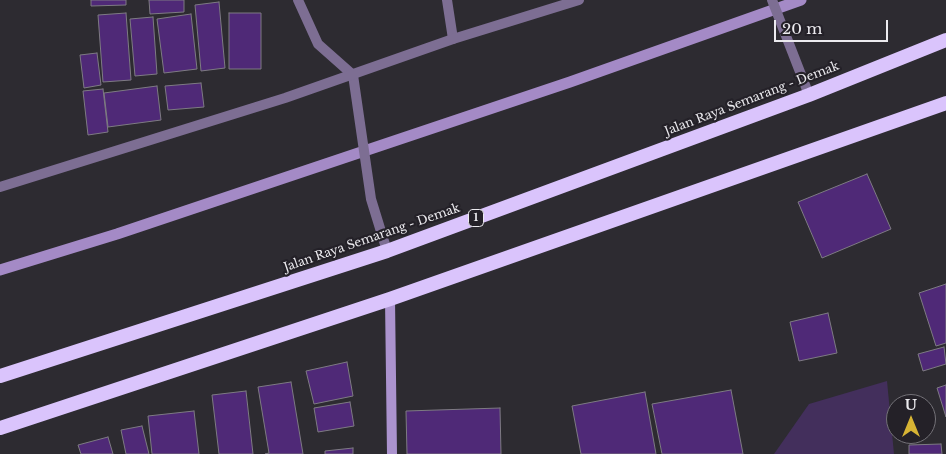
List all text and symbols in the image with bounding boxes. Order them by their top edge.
scale bar [776,10,890,42]
text: 20 m [782,19,822,38]
street label: Jalan Raya Semarang - Demak [663,59,841,139]
street label: Jalan Raya Semarang - Demak [282,201,462,275]
road number: 1 [468,210,484,227]
north arrow [886,394,936,444]
text: U [905,396,917,414]

